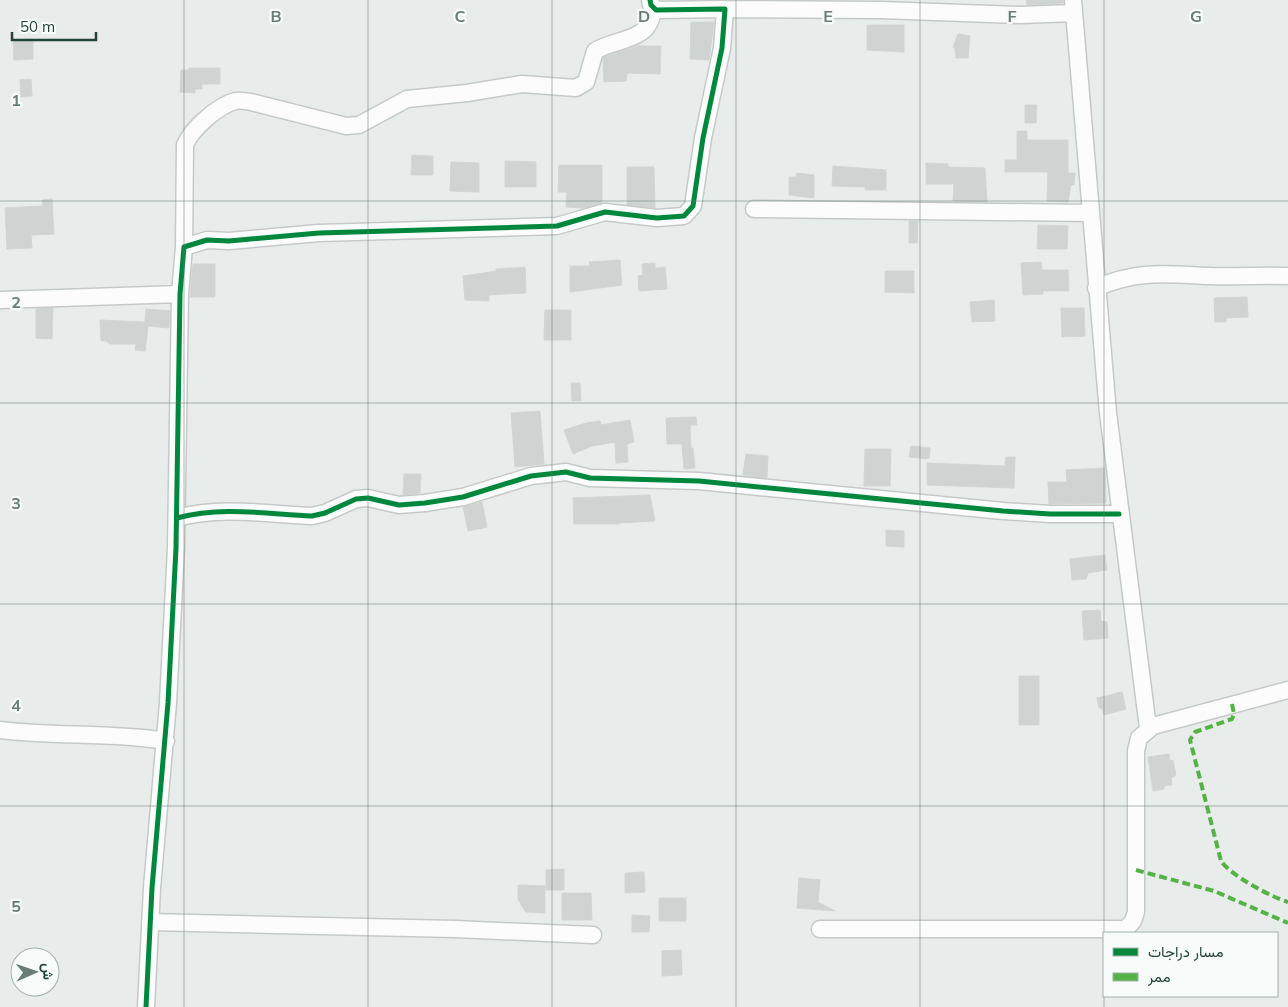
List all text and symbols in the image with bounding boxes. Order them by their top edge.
text: B [270,6,282,26]
text: C [455,6,466,26]
text: D [638,6,650,26]
text: E [823,6,833,26]
text: F [1007,6,1017,26]
text: G [1190,6,1202,26]
scale bar [12,10,96,42]
text: 50 m [20,17,55,36]
text: 1 [11,90,21,110]
text: 2 [11,292,21,312]
text: 3 [11,493,21,513]
text: 4 [11,695,21,715]
text: 5 [11,896,21,916]
legend [1103,932,1278,997]
text: مسار دراجات [1148,942,1224,961]
north arrow [10,947,60,997]
text: ش [39,963,57,980]
text: ممر [1147,967,1170,986]

